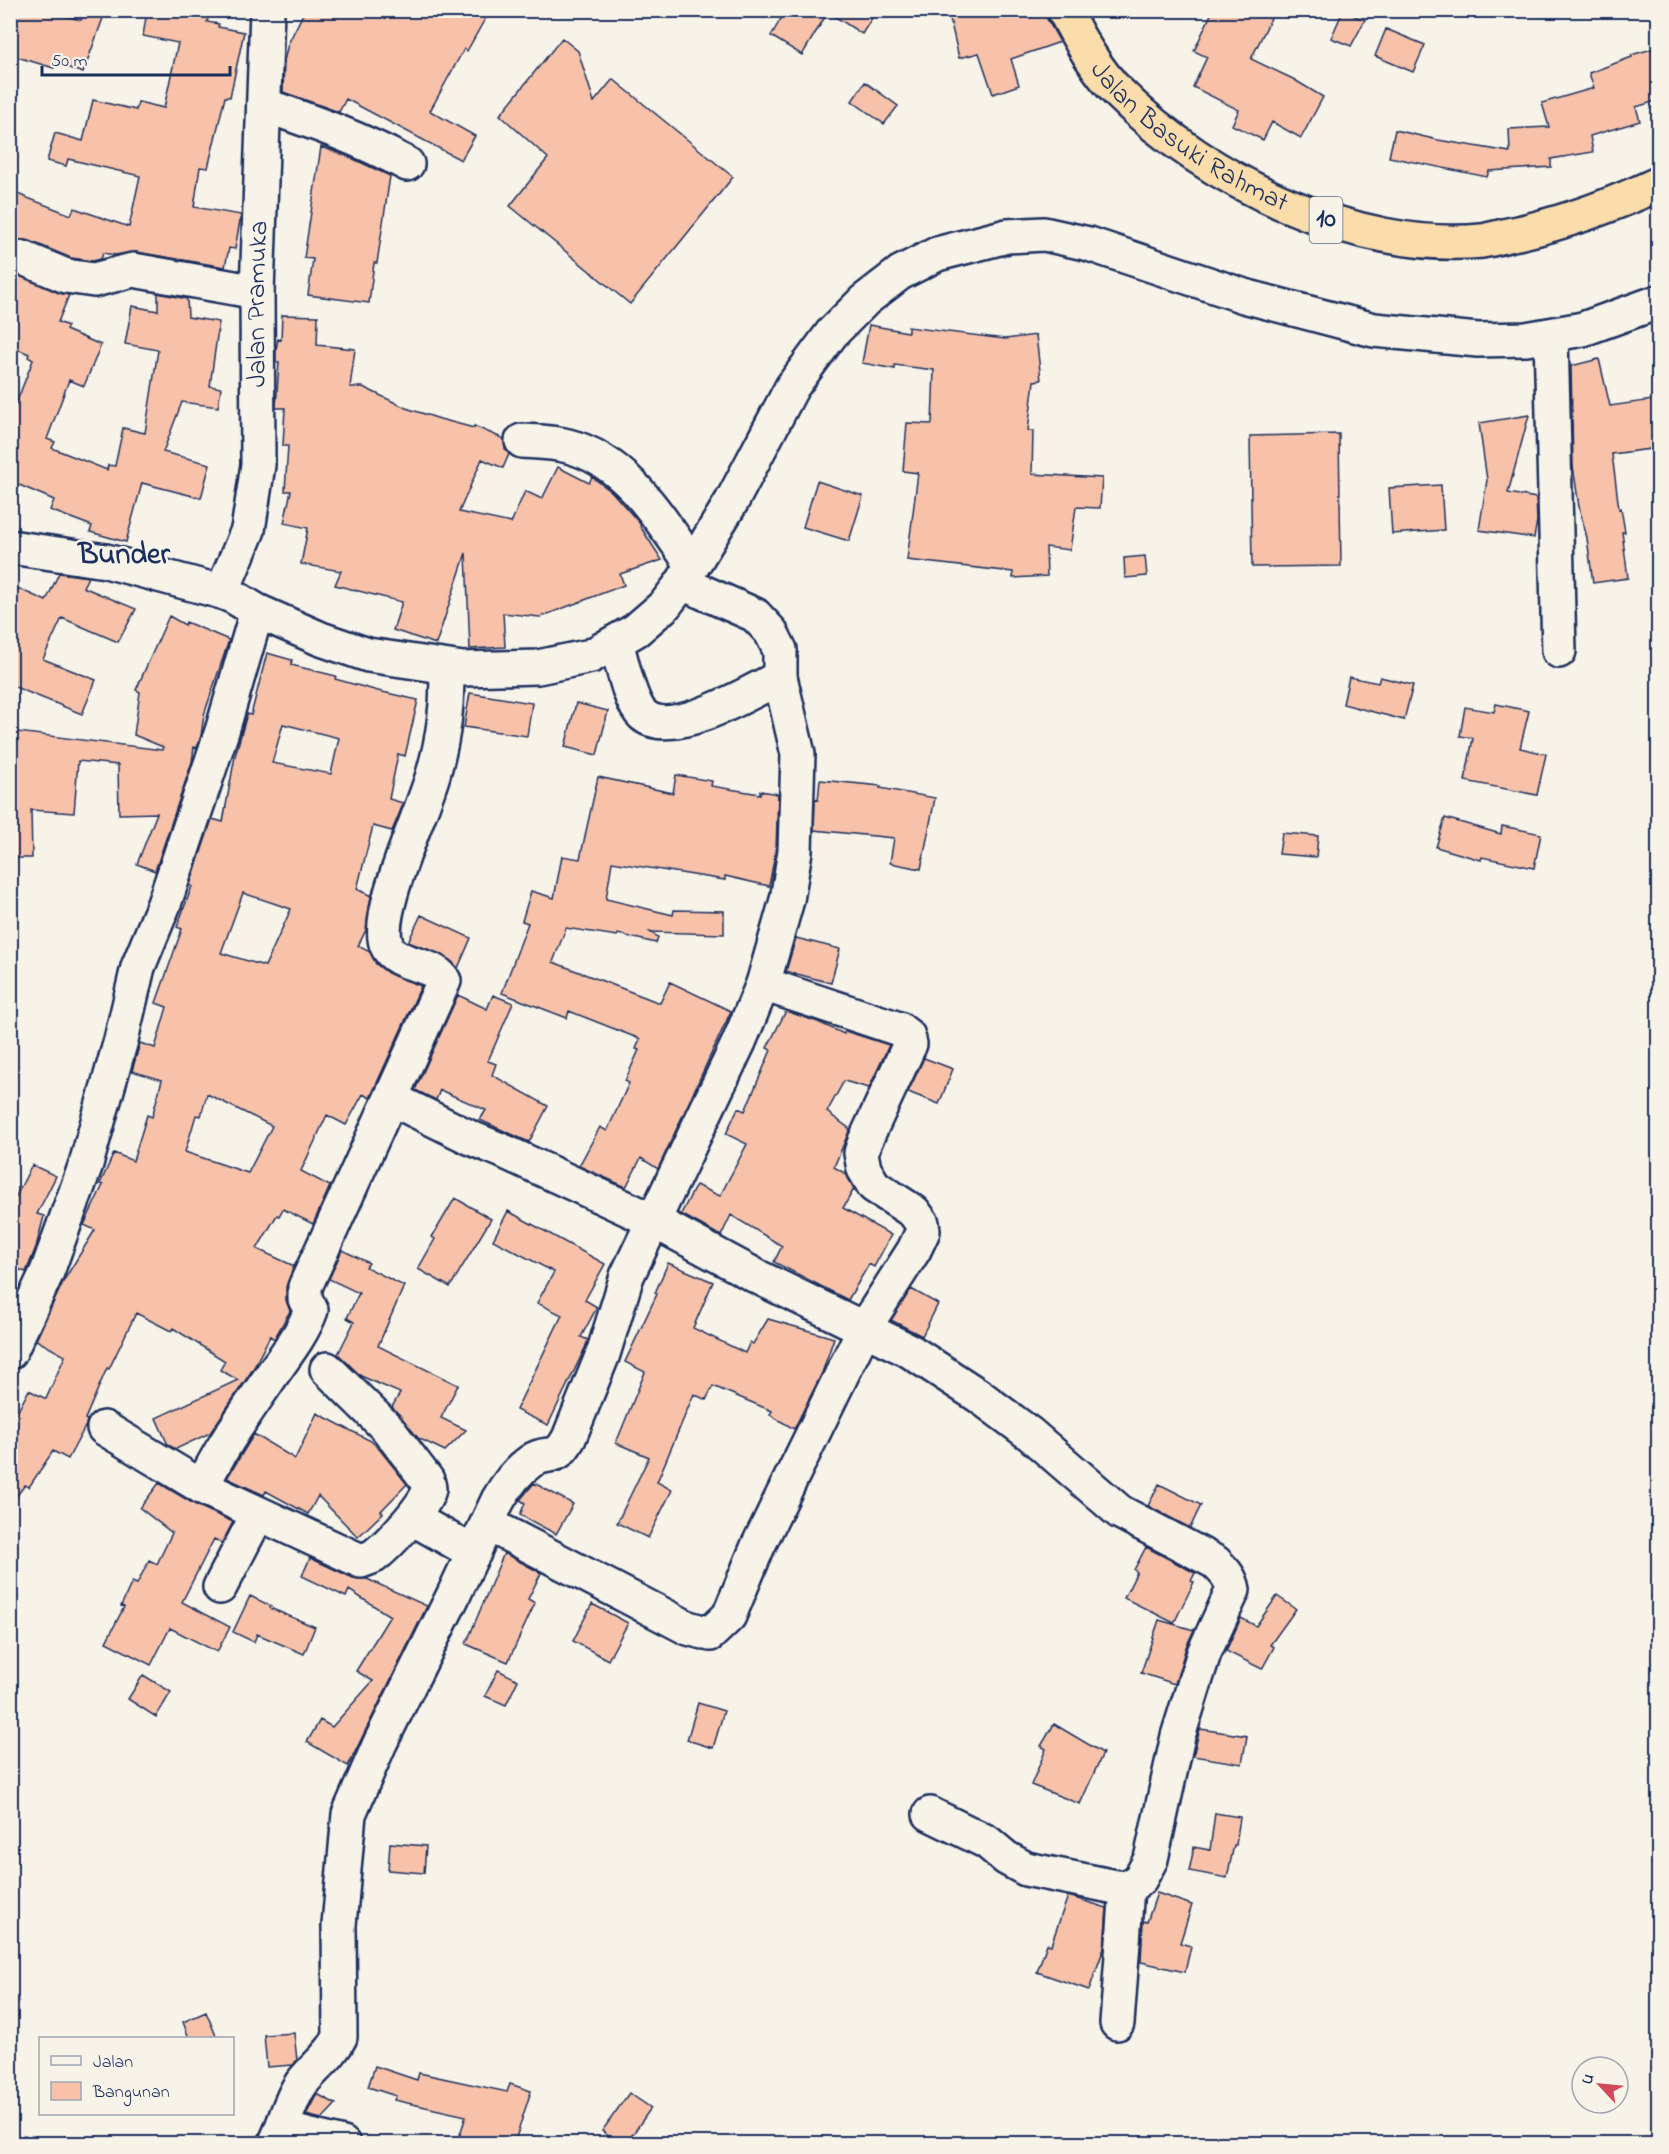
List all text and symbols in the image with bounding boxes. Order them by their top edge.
scale bar [42,39,230,77]
text: 50 m [51,49,88,75]
street label: Jalan Basuki Rahmat [1080,53,1295,223]
road number: 10 [1310,197,1342,243]
street label: Jalan Pramuka [237,220,279,387]
district label: Bunder [76,534,171,578]
legend [39,2037,234,2115]
text: Jalan [93,2050,133,2076]
north arrow [1570,2055,1630,2115]
text: U [1575,2069,1601,2089]
text: Bangunan [92,2080,170,2107]

